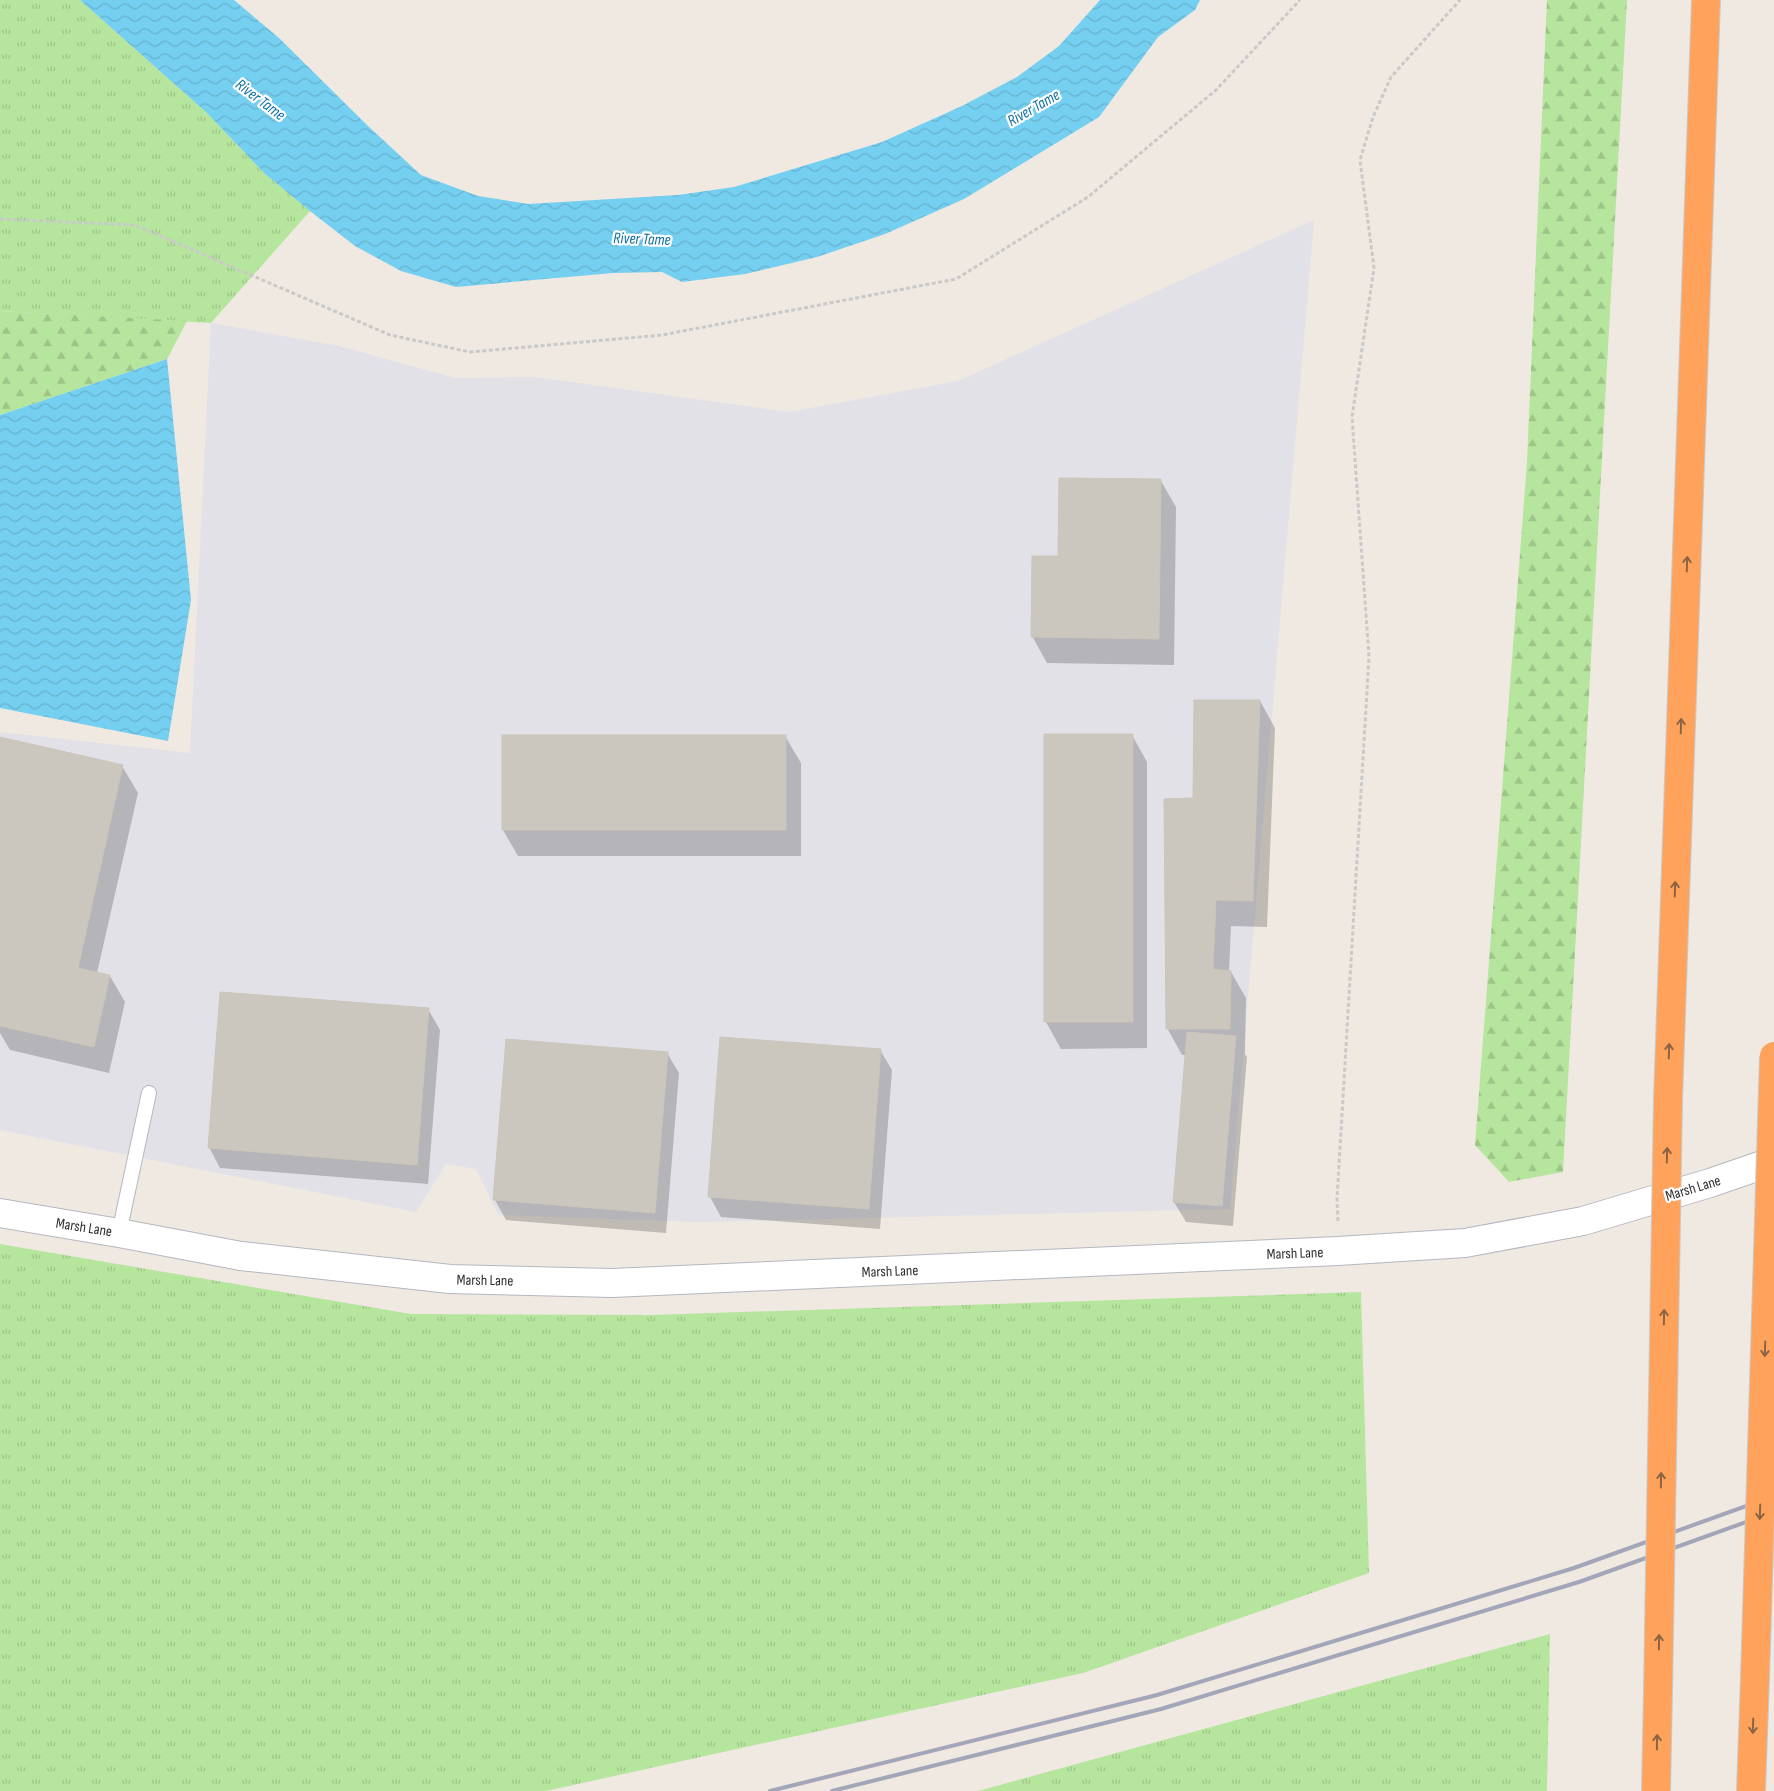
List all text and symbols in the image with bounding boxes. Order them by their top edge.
water label: River Tame [231,75,289,125]
water label: River Tame [1004,86,1063,131]
water label: River Tame [613,229,671,250]
one-way arrow [1683,556,1692,572]
one-way arrow [1677,719,1686,735]
one-way arrow [1671,881,1680,897]
one-way arrow [1665,1043,1674,1059]
one-way arrow [1662,1147,1672,1164]
street label: Marsh Lane [1663,1171,1723,1206]
street label: Marsh Lane [54,1214,113,1241]
street label: Marsh Lane [1266,1243,1324,1264]
street label: Marsh Lane [861,1261,919,1282]
street label: Marsh Lane [456,1271,514,1290]
one-way arrow [1659,1310,1669,1326]
one-way arrow [1760,1340,1770,1357]
one-way arrow [1656,1472,1666,1488]
one-way arrow [1755,1503,1765,1519]
one-way arrow [1654,1635,1663,1651]
one-way arrow [1749,1717,1758,1733]
one-way arrow [1652,1735,1661,1751]

